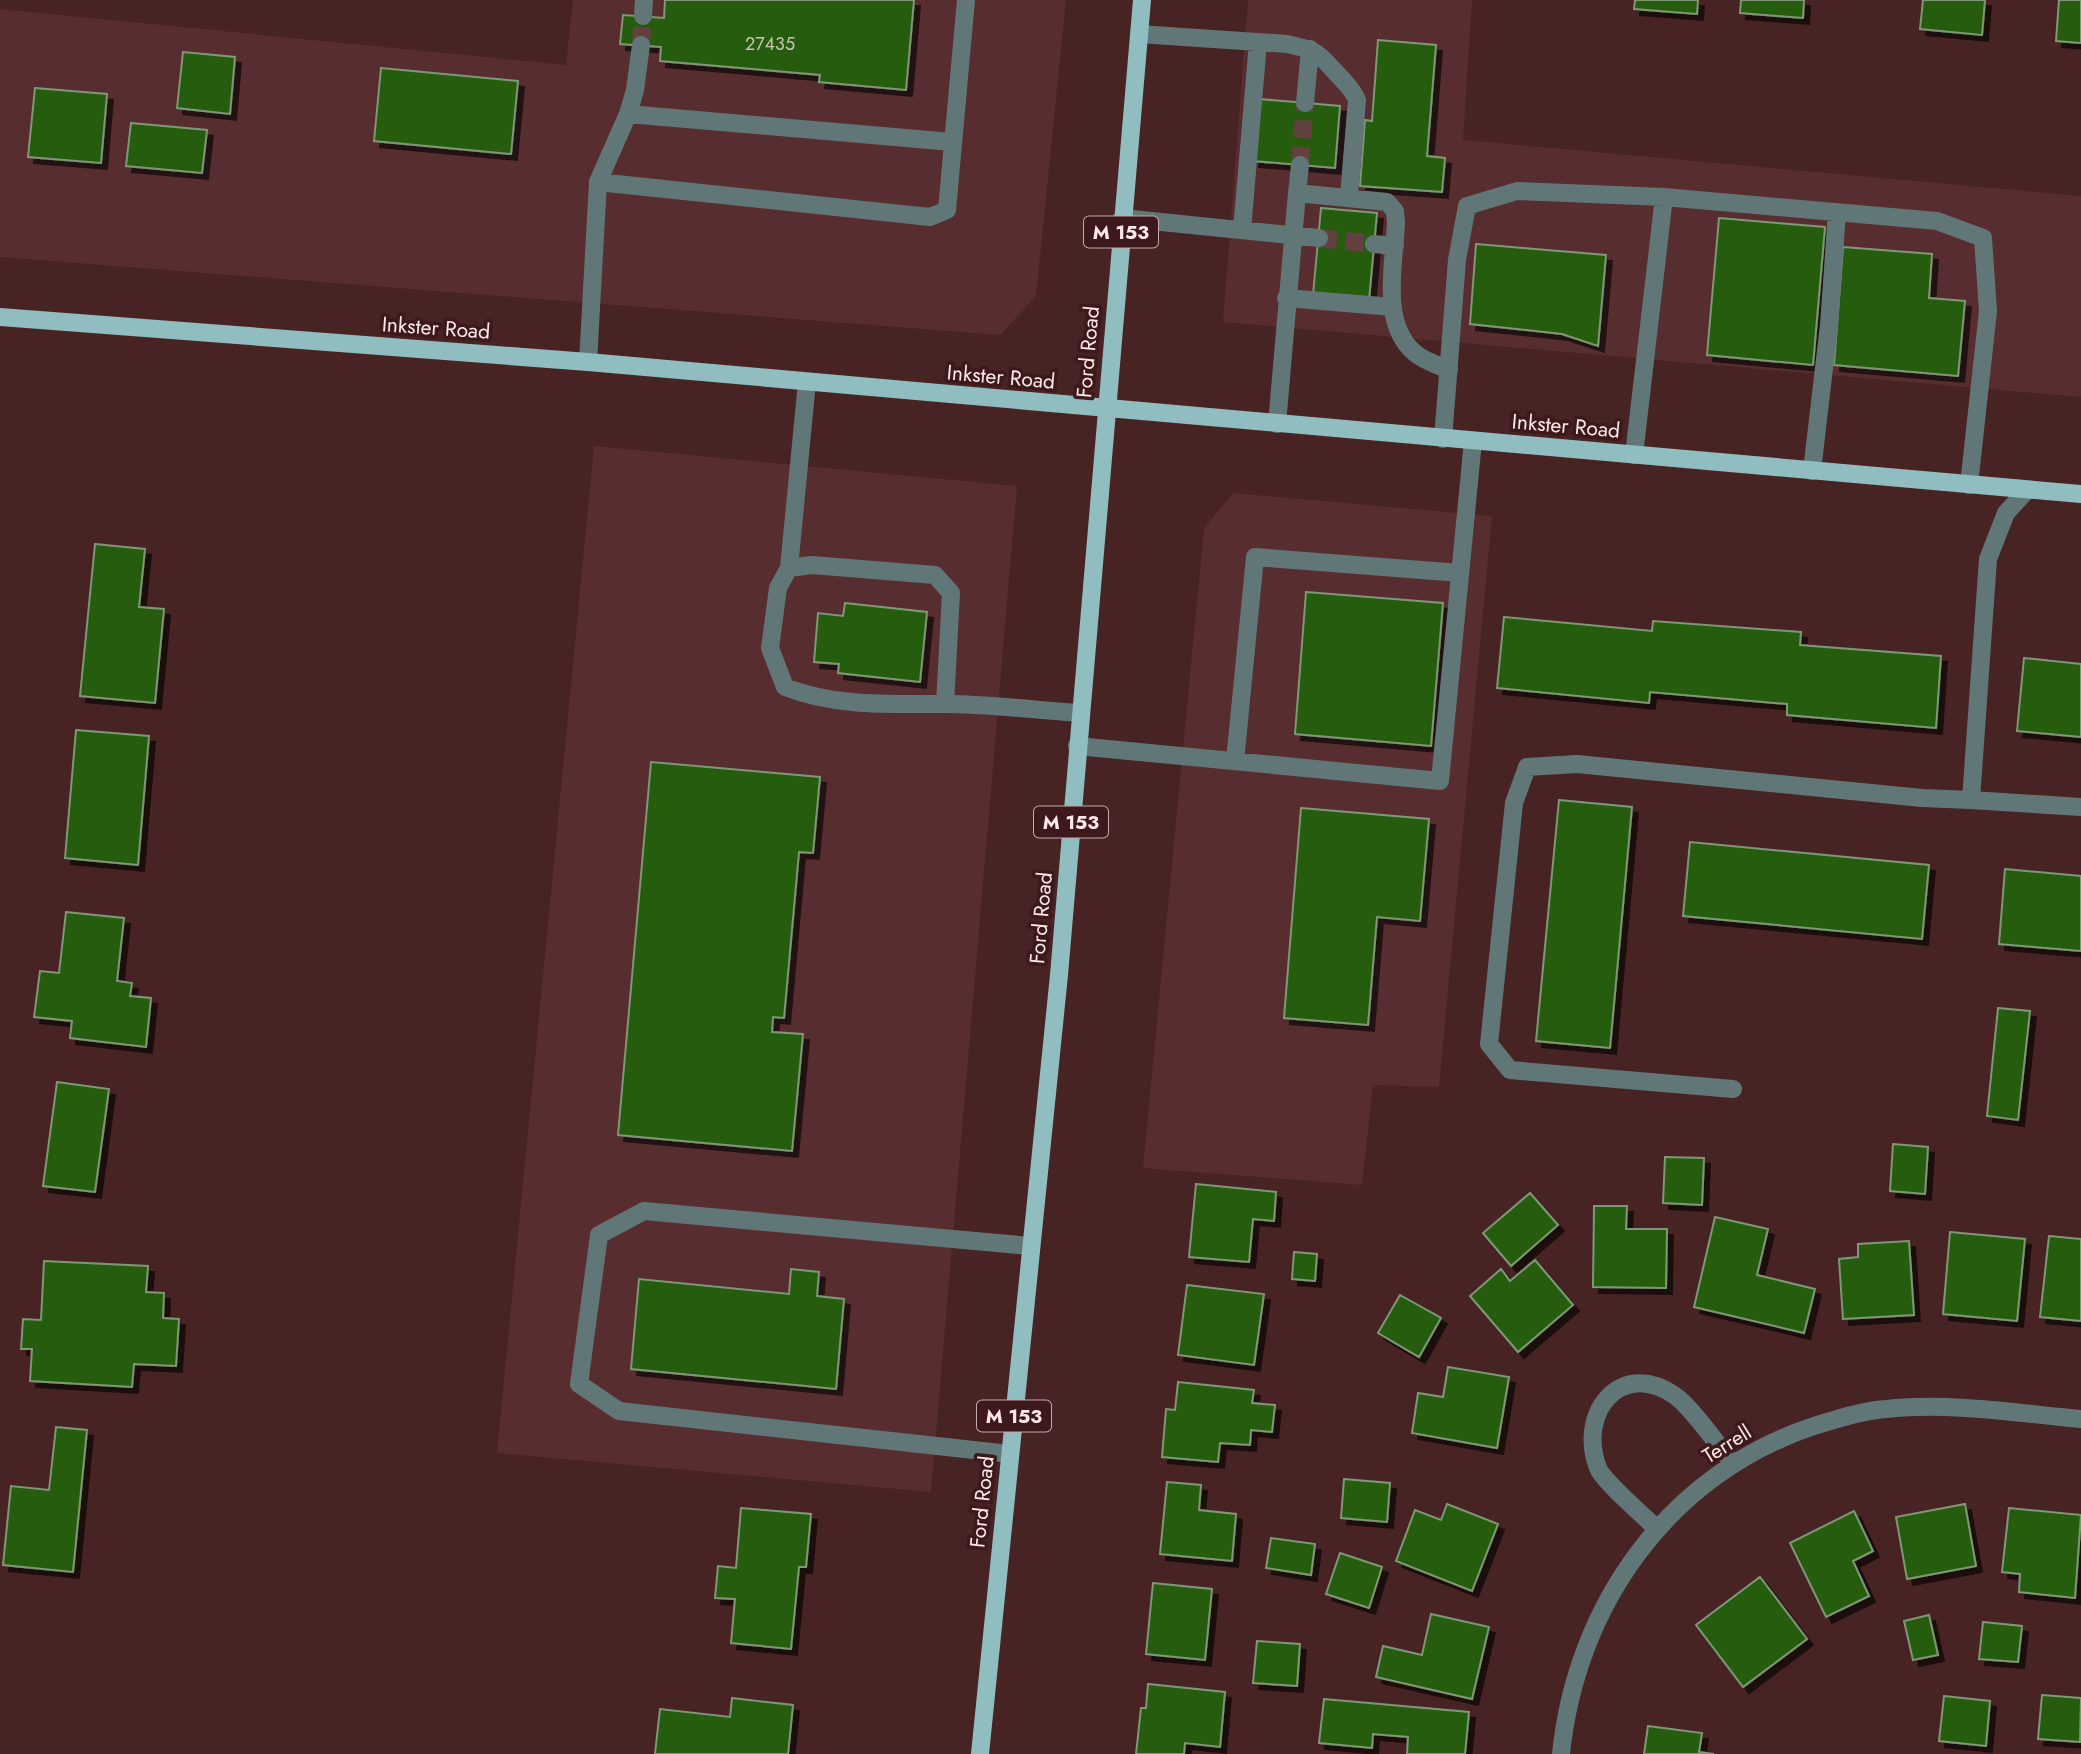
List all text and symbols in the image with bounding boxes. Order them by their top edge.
house number: 27435 [745,31,795,57]
road number: M 153 [1084,216,1158,248]
street label: Ford Road [1069,305,1107,399]
street label: Inkster Road [381,309,491,347]
street label: Inkster Road [946,357,1056,397]
street label: Inkster Road [1511,406,1621,446]
road number: M 153 [1034,806,1108,838]
street label: Ford Road [1022,871,1060,965]
road number: M 153 [977,1400,1051,1432]
street label: Terrell [1697,1417,1757,1471]
street label: Ford Road [962,1455,1002,1549]

